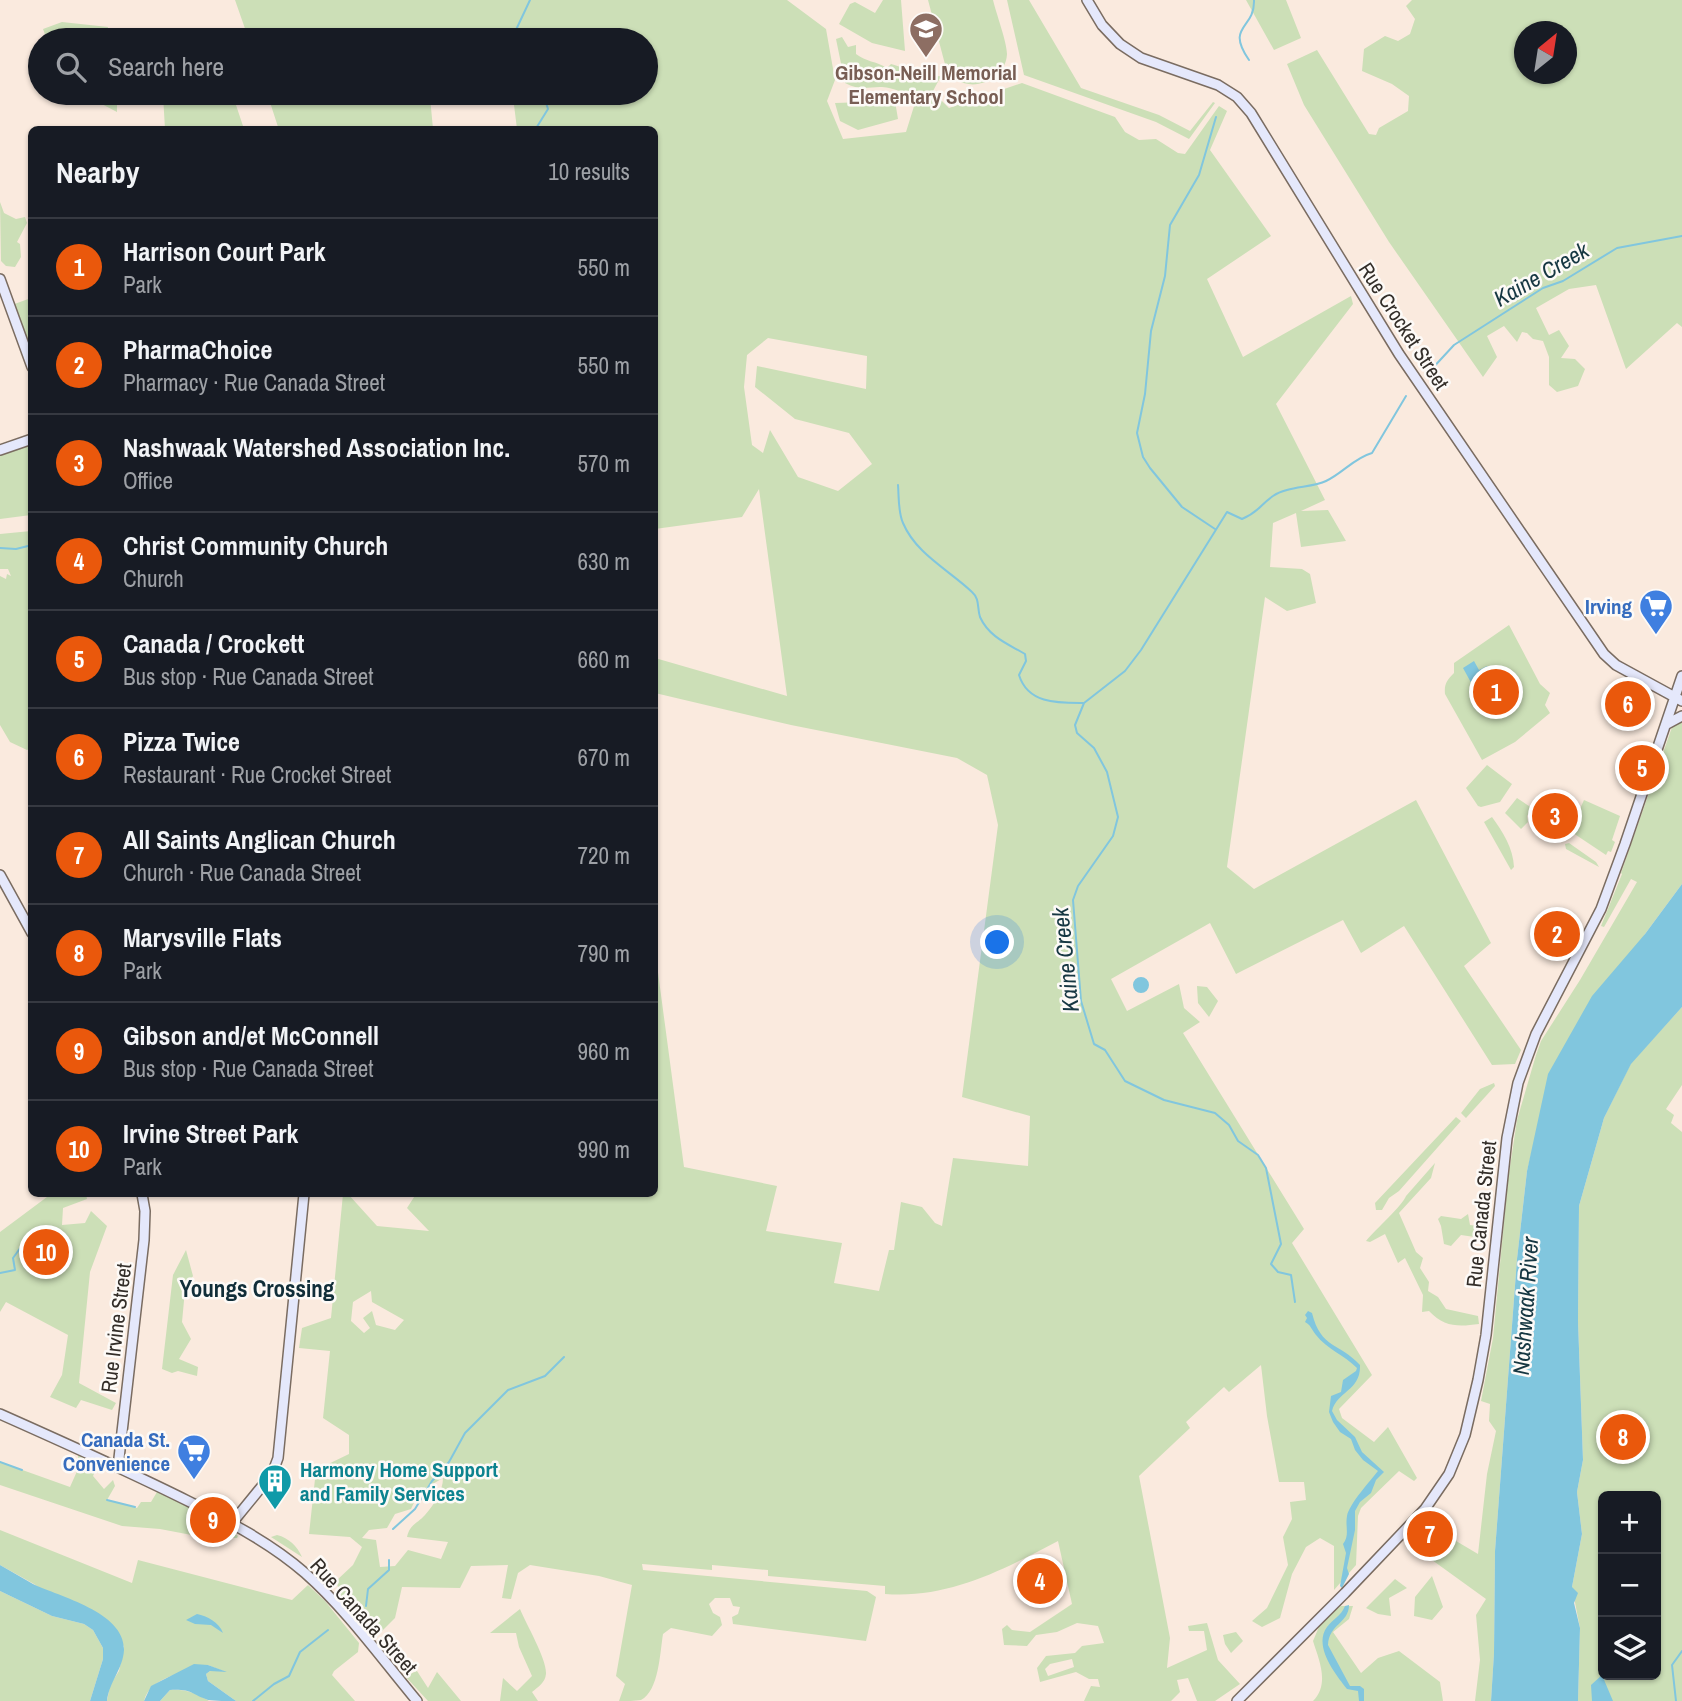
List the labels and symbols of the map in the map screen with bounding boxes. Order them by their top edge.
school or university icon: Gibson-Neill Memorial Elementary School [907,10,945,59]
north arrow [1514,21,1577,84]
place label: Gibson-Neill Memorial Elementary School [835,58,1017,111]
water label: Kaine Creek [1488,234,1595,314]
street label: Rue Crocket Street [1352,257,1456,395]
supermarket icon: Irving [1637,587,1675,636]
place label: Irving [1585,592,1632,621]
pin: 1 [1473,666,1519,718]
pin: 6 [1605,678,1651,730]
pin: 5 [1619,742,1665,794]
pin: 3 [1532,790,1578,842]
water label: Kaine Creek [1044,905,1086,1014]
pin: 2 [1534,908,1580,960]
your location [980,925,1014,959]
street label: Rue Canada Street [1459,1139,1503,1289]
pin: 10 [23,1226,69,1278]
water label: Nashwaak River [1505,1235,1545,1376]
street label: Rue Irvine Street [94,1261,138,1394]
district label: Youngs Crossing [180,1273,335,1304]
pin: 8 [1600,1411,1646,1463]
place label: Canada St. Convenience [63,1425,170,1478]
supermarket icon: Canada St. Convenience [175,1432,213,1481]
place label: Harmony Home Support and Family Services [300,1455,498,1508]
building icon: Harmony Home Support and Family Services [256,1462,294,1511]
pin: 9 [190,1494,236,1546]
pin: 7 [1407,1508,1453,1560]
street label: Rue Canada Street [304,1552,424,1681]
pin: 4 [1017,1555,1063,1607]

